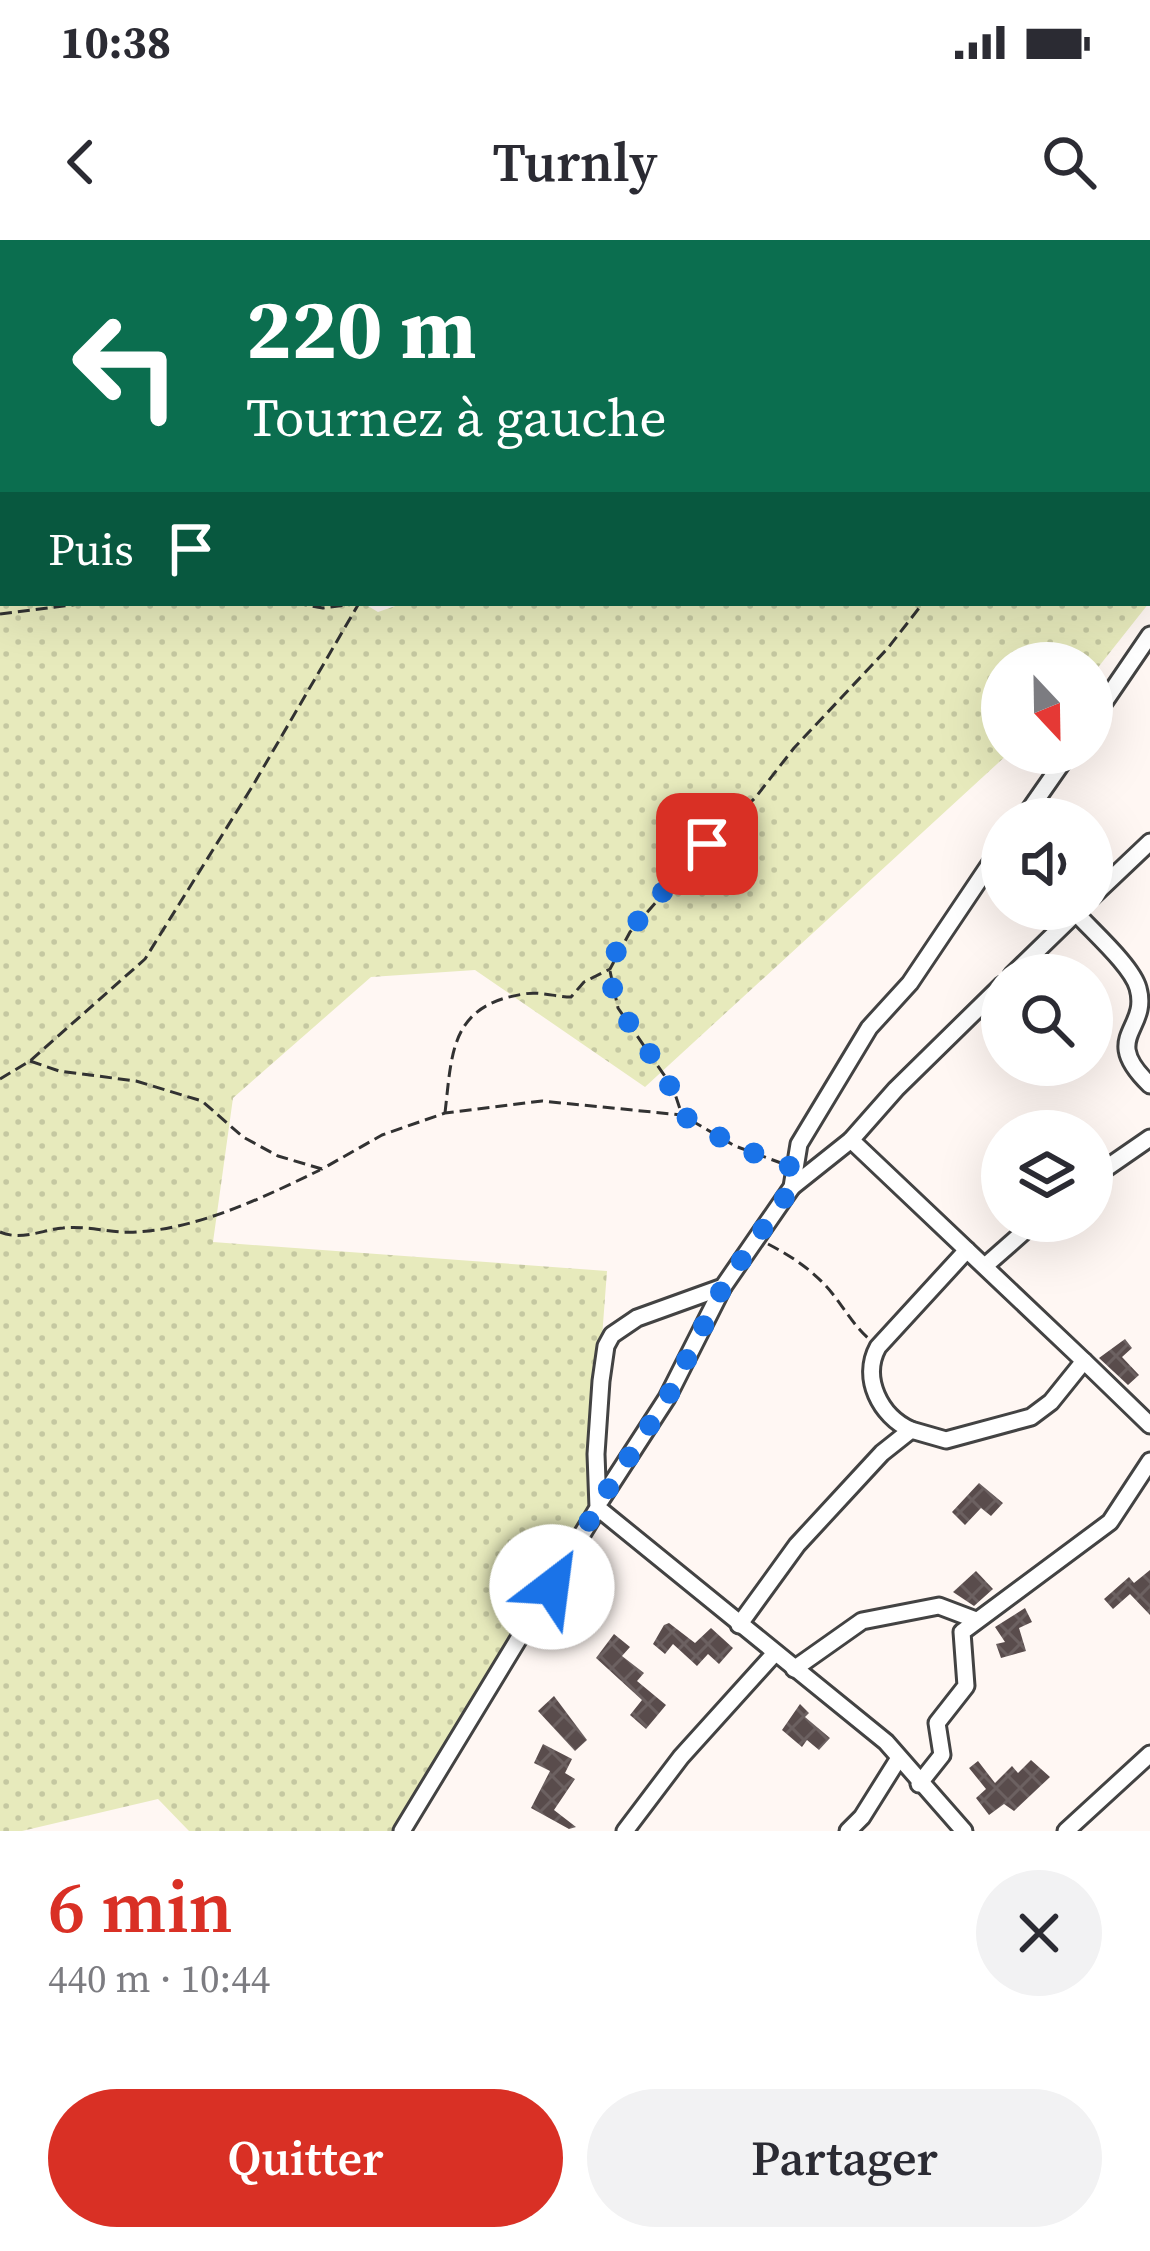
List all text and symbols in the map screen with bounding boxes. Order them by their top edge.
text: 10:38 [60,11,171,73]
text: Turnly [493,125,657,199]
icon: back [48,129,114,195]
icon: search [1036,129,1102,195]
text: 220 m [246,271,477,386]
icon: left [48,288,204,444]
text: Tournez à gauche [246,380,667,454]
icon: arrive [158,516,224,582]
text: Puis [48,518,134,580]
north arrow [981,642,1113,774]
map controls [981,642,1113,1242]
pin [656,793,758,895]
button: sound [981,798,1113,930]
icon: arrive [674,811,740,877]
button: search [981,954,1113,1086]
button: layers [981,1110,1113,1242]
position arrow [489,1524,615,1650]
text: 6 min [48,1857,233,1956]
button: close [976,1870,1102,1996]
text: 440 m · 10:44 [48,1952,270,2005]
button: Quitter [48,2089,563,2227]
button: Partager [587,2089,1102,2227]

